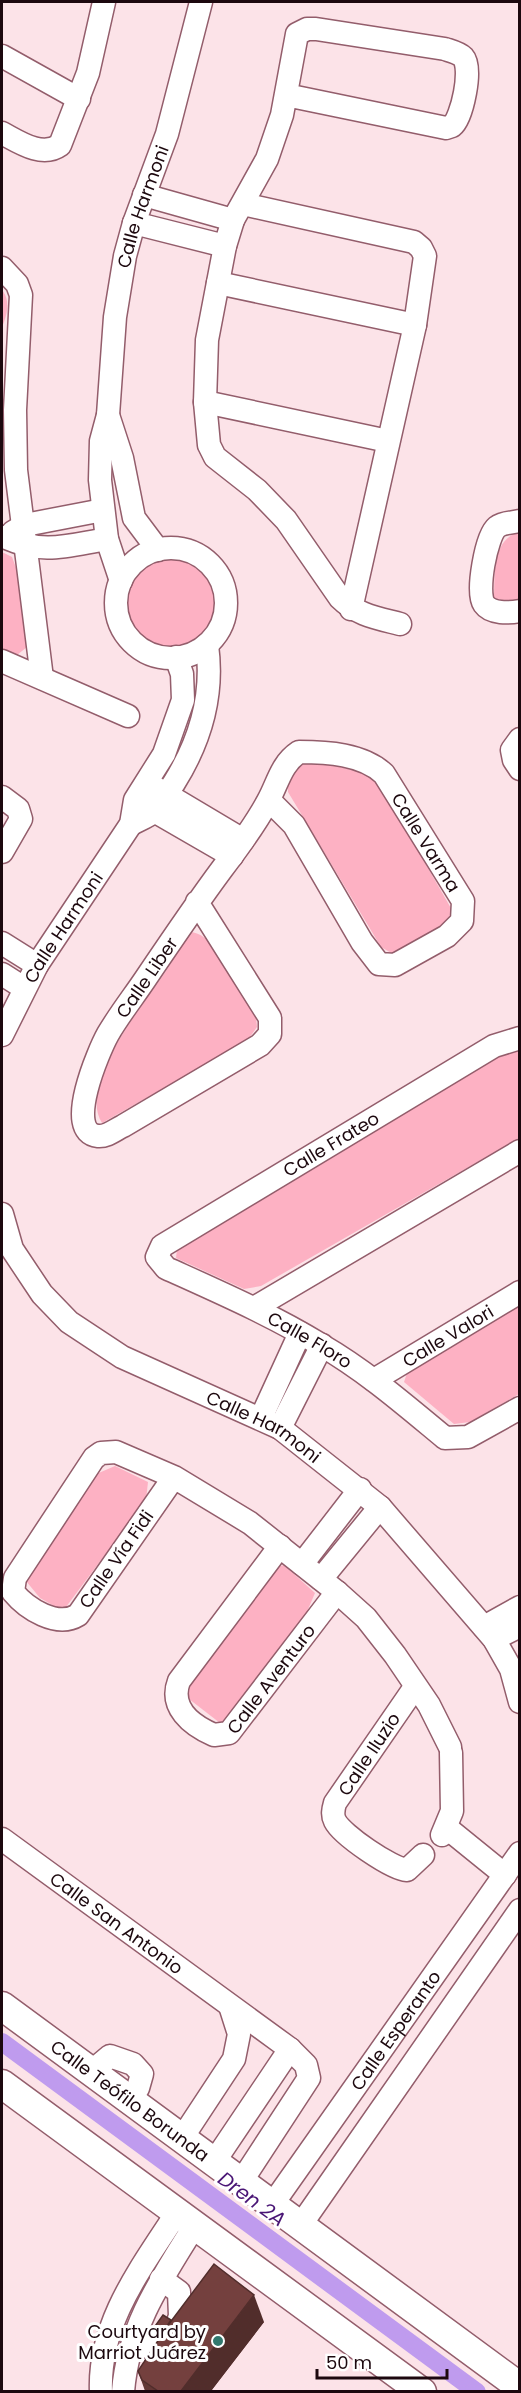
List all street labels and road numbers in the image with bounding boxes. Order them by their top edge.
street label: Calle Harmoni [111,142,174,270]
street label: Calle Varma [386,788,467,897]
street label: Calle Harmoni [18,867,108,987]
street label: Calle Liber [109,931,183,1023]
street label: Calle Frateo [278,1105,384,1183]
street label: Calle Valori [397,1298,498,1373]
street label: Calle Floro [263,1305,357,1374]
street label: Calle Harmoni [203,1384,326,1468]
street label: Calle Vía Fidi [73,1505,159,1613]
street label: Calle Aventuro [220,1619,321,1739]
street label: Calle Iluzio [332,1707,406,1801]
street label: Calle San Antonio [45,1866,188,1980]
street label: Calle Esperanto [344,1965,446,2095]
street label: Calle Teófilo Borunda [46,2033,215,2167]

